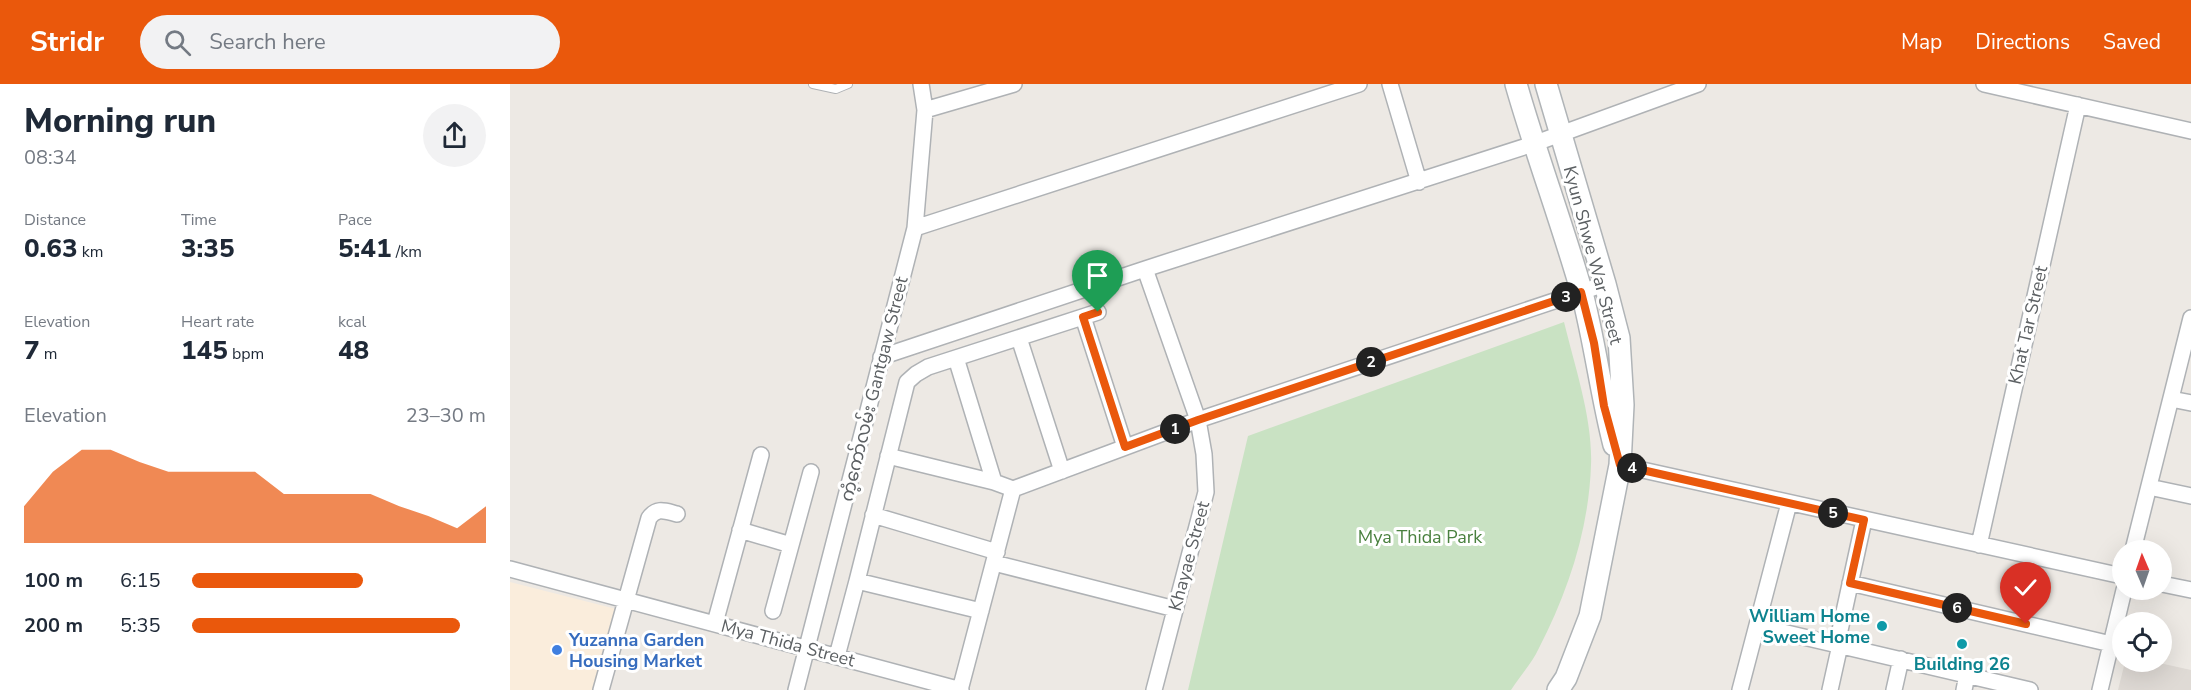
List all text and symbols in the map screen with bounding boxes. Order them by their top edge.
search box [140,15,560,69]
text: Stridr [30,23,104,61]
icon: search [161,26,194,59]
text: Search here [209,27,326,57]
text: Map [1901,28,1942,56]
text: Directions [1975,28,2070,56]
text: Saved [2103,28,2161,56]
text: Morning run [24,99,216,144]
button: share [423,104,486,167]
text: 08:34 [24,144,77,171]
street label: Kyun Shwe War Street [1558,163,1629,348]
text: Distance [24,209,86,231]
text: Time [181,209,217,231]
text: Pace [338,209,372,231]
text: 0.63 [24,231,78,266]
text: 3:35 [181,231,235,266]
text: 5:41 [338,231,392,266]
text: km [78,241,103,263]
text: /km [392,241,422,263]
pin [1072,250,1123,312]
icon: arrive [1081,259,1114,292]
street label: Khat Tar Street [2003,263,2053,387]
street label: ကံ့ကော်လမ်း Gantgaw Street [833,273,914,504]
pin: 3 [1551,282,1581,312]
text: 3 [1561,286,1571,308]
text: Elevation [24,311,90,333]
text: Heart rate [181,311,254,333]
text: kcal [338,311,366,333]
text: 7 [24,333,40,368]
text: 145 [181,333,228,368]
text: 48 [338,333,369,368]
text: m [40,343,57,365]
text: bpm [228,343,264,365]
pin: 2 [1356,347,1386,377]
text: 2 [1366,351,1376,373]
text: Elevation [24,402,107,429]
text: 23–30 m [406,402,486,429]
pin: 1 [1160,414,1190,444]
text: 1 [1170,418,1180,440]
pin: 4 [1617,453,1647,483]
text: 4 [1627,457,1637,479]
street label: Khayae Street [1163,498,1215,614]
pin: 5 [1818,498,1848,528]
text: 5 [1828,502,1838,524]
park label: Mya Thida Park [1358,525,1483,549]
north arrow [2112,540,2172,600]
map controls [2112,540,2172,672]
pin [2000,562,2051,624]
text: 100 m [24,567,83,594]
text: 6:15 [120,567,161,594]
icon: check [2009,571,2042,604]
pin: 6 [1942,593,1972,623]
text: 6 [1952,597,1962,619]
place label: William Home Sweet Home [1749,604,1870,649]
text: 200 m [24,612,83,639]
text: 5:35 [120,612,161,639]
button: locate [2112,612,2172,672]
street label: Mya Thida Street [718,614,858,673]
marker: William Home Sweet Home [1875,619,1889,633]
place label: Yuzanna Garden Housing Market [568,628,704,673]
marker: Building 26 [1955,637,1969,651]
marker: Yuzanna Garden Housing Market [550,643,564,657]
place label: Building 26 [1914,652,2010,676]

